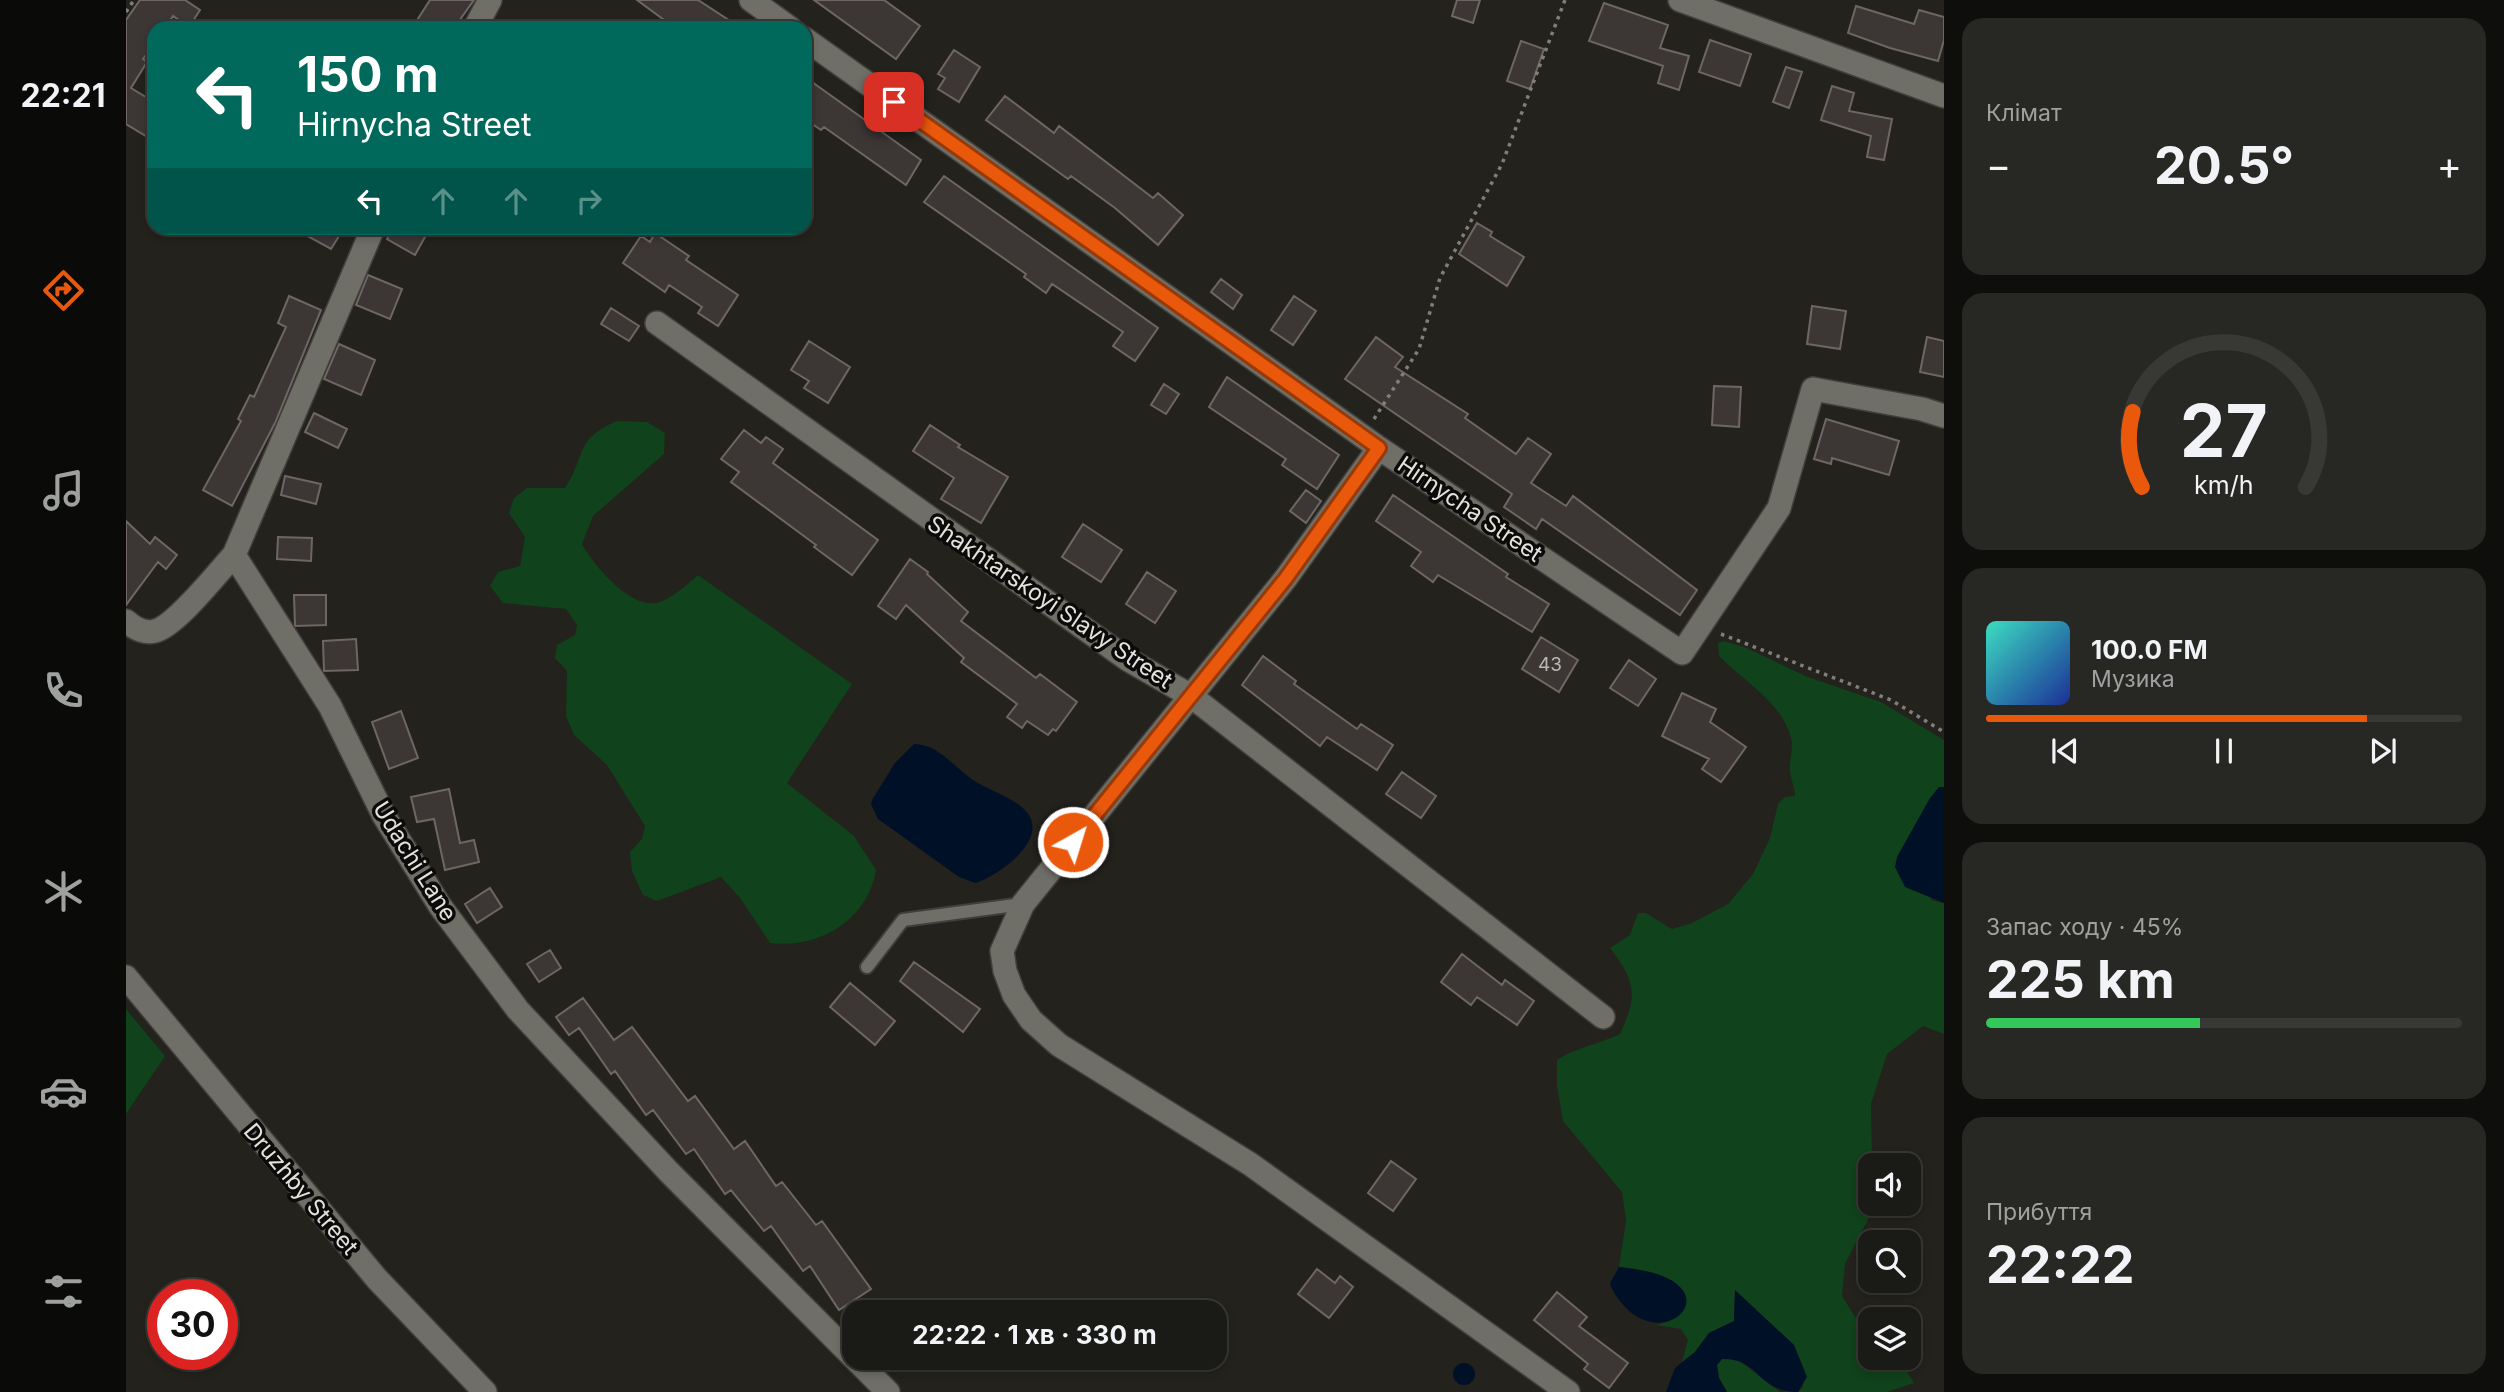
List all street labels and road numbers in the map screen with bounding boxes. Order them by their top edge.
street label: Hirnycha Street [1392,450,1548,568]
street label: Shakhtarskoyi Slavy Street [922,509,1178,695]
street label: Udachi Lane [367,796,463,926]
street label: Druzhby Street [238,1118,364,1261]

